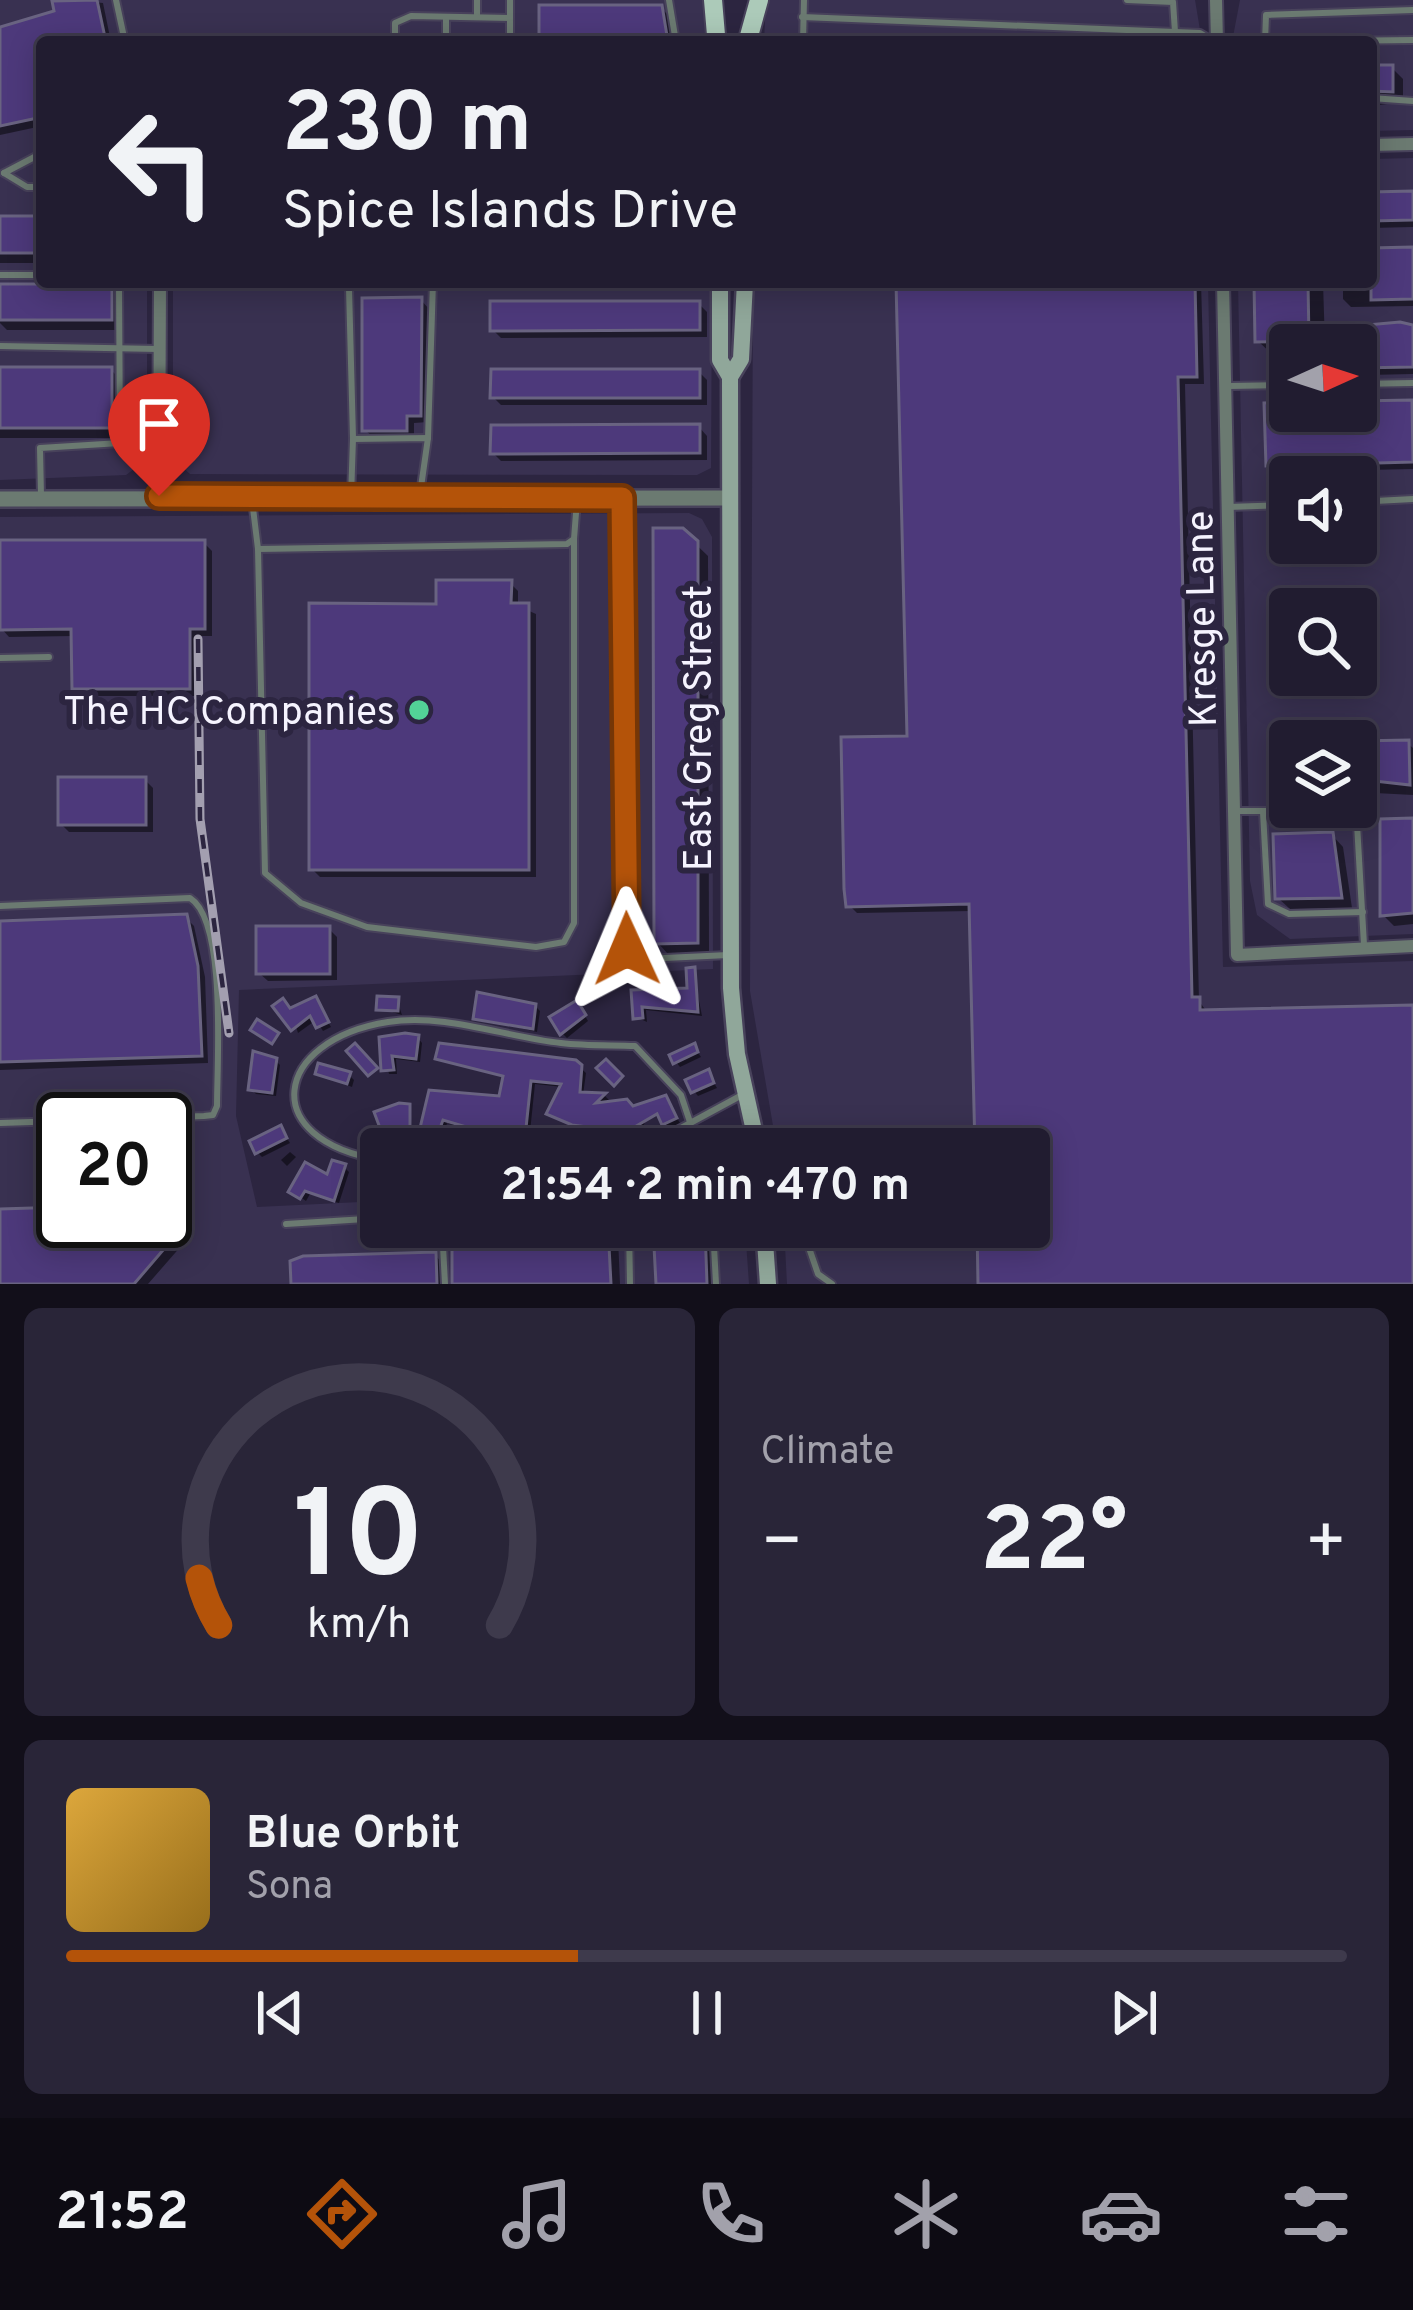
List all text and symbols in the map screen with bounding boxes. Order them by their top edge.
text: 230 m [282,75,532,181]
icon: left [84,84,240,240]
text: Spice Islands Drive [282,179,738,248]
north arrow [1269,324,1377,432]
map controls [1269,324,1377,828]
pin [108,373,210,496]
icon: arrive [126,391,192,457]
button: sound [1269,456,1377,564]
street label: Kresge Lane [1178,510,1231,728]
street label: East Greg Street [677,585,726,871]
button: search [1269,588,1377,696]
place label: The HC Companies [63,690,395,739]
marker: The HC Companies [406,697,432,723]
button: layers [1269,720,1377,828]
position arrow [564,886,690,1012]
speed limit sign: 20 [36,1092,192,1248]
text: 21:54 · 2 min · 470 m [500,1159,910,1216]
text: Climate [761,1429,894,1478]
text: 10 [293,1464,425,1622]
text: 22° [980,1489,1128,1602]
text: − [761,1504,803,1587]
text: + [1304,1504,1347,1587]
text: km/h [307,1599,411,1653]
text: Blue Orbit [246,1807,460,1864]
text: Sona [246,1864,333,1913]
icon: previous [247,1980,313,2046]
icon: pause [674,1980,740,2046]
icon: next [1101,1980,1167,2046]
icon: directions [300,2172,384,2256]
icon: music [495,2172,579,2256]
icon: phone [689,2172,773,2256]
icon: climate [884,2172,968,2256]
icon: car [1079,2172,1163,2256]
icon: filters [1274,2172,1358,2256]
text: 21:52 [55,2180,189,2249]

